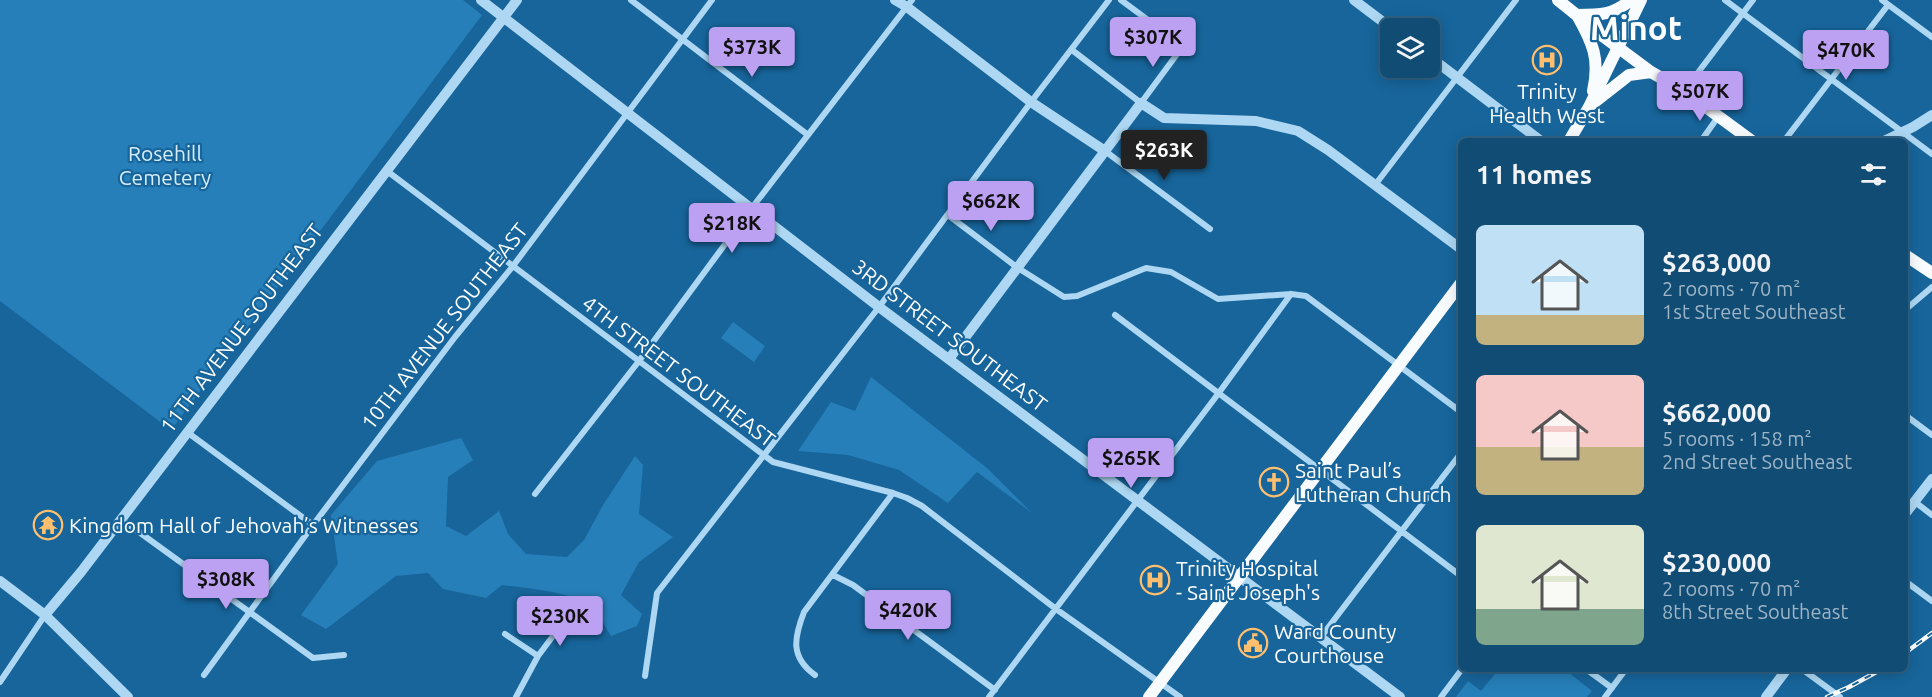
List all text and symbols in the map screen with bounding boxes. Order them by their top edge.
district label: Minot [1590,9,1682,46]
pin: $307K [1111,17,1195,68]
map controls [1380,18,1440,78]
button: layers [1380,18,1440,78]
text: $307K [1124,25,1182,48]
pin: $373K [710,27,794,78]
pin: $470K [1804,30,1888,81]
text: $373K [723,35,781,58]
text: $470K [1817,38,1875,61]
hospital icon: Trinity Health West [1531,44,1563,76]
pin: $507K [1658,71,1742,122]
place label: Trinity Health West [1489,79,1605,127]
text: $507K [1671,79,1729,102]
pin: $263K [1122,130,1206,181]
text: $263K [1135,138,1193,161]
park label: Rosehill Cemetery [119,141,211,189]
icon: filters [1857,158,1890,191]
text: 11 homes [1476,160,1592,189]
pin: $662K [949,181,1033,232]
text: $662K [962,189,1020,212]
pin: $218K [690,203,774,254]
text: $218K [703,211,761,234]
street label: 10TH AVENUE SOUTHEAST [356,218,532,434]
street label: 11TH AVENUE SOUTHEAST [155,219,328,437]
text: $263,000 [1662,248,1771,277]
icon: home [1524,249,1596,321]
street label: 3RD STREET SOUTHEAST [848,254,1052,416]
text: 2 rooms · 70 m² [1662,277,1800,300]
street label: 4TH STREET SOUTHEAST [578,291,780,452]
text: 1st Street Southeast [1662,300,1846,323]
text: $662,000 [1662,398,1771,427]
icon: home [1524,399,1596,471]
text: 5 rooms · 158 m² [1662,427,1812,450]
pin: $265K [1089,438,1173,489]
text: $265K [1102,446,1160,469]
text: 2nd Street Southeast [1662,450,1852,473]
place label: Saint Paul’s Lutheran Church [1295,458,1452,506]
church icon: Saint Paul’s Lutheran Church [1258,466,1290,498]
temple icon: Kingdom Hall of Jehovah’s Witnesses [32,509,64,541]
place label: Kingdom Hall of Jehovah’s Witnesses [69,513,418,537]
text: $230,000 [1662,548,1771,577]
icon: home [1524,549,1596,621]
place label: Trinity Hospital - Saint Joseph's [1176,556,1320,604]
pin: $308K [184,559,268,610]
hospital icon: Trinity Hospital - Saint Joseph's [1139,564,1171,596]
text: $308K [197,567,255,590]
text: 2 rooms · 70 m² [1662,577,1800,600]
pin: $420K [866,590,950,641]
pin: $230K [518,596,602,647]
text: $420K [879,598,937,621]
text: 8th Street Southeast [1662,600,1848,623]
text: $230K [531,604,589,627]
place label: Ward County Courthouse [1274,619,1396,667]
public building icon: Ward County Courthouse [1237,627,1269,659]

